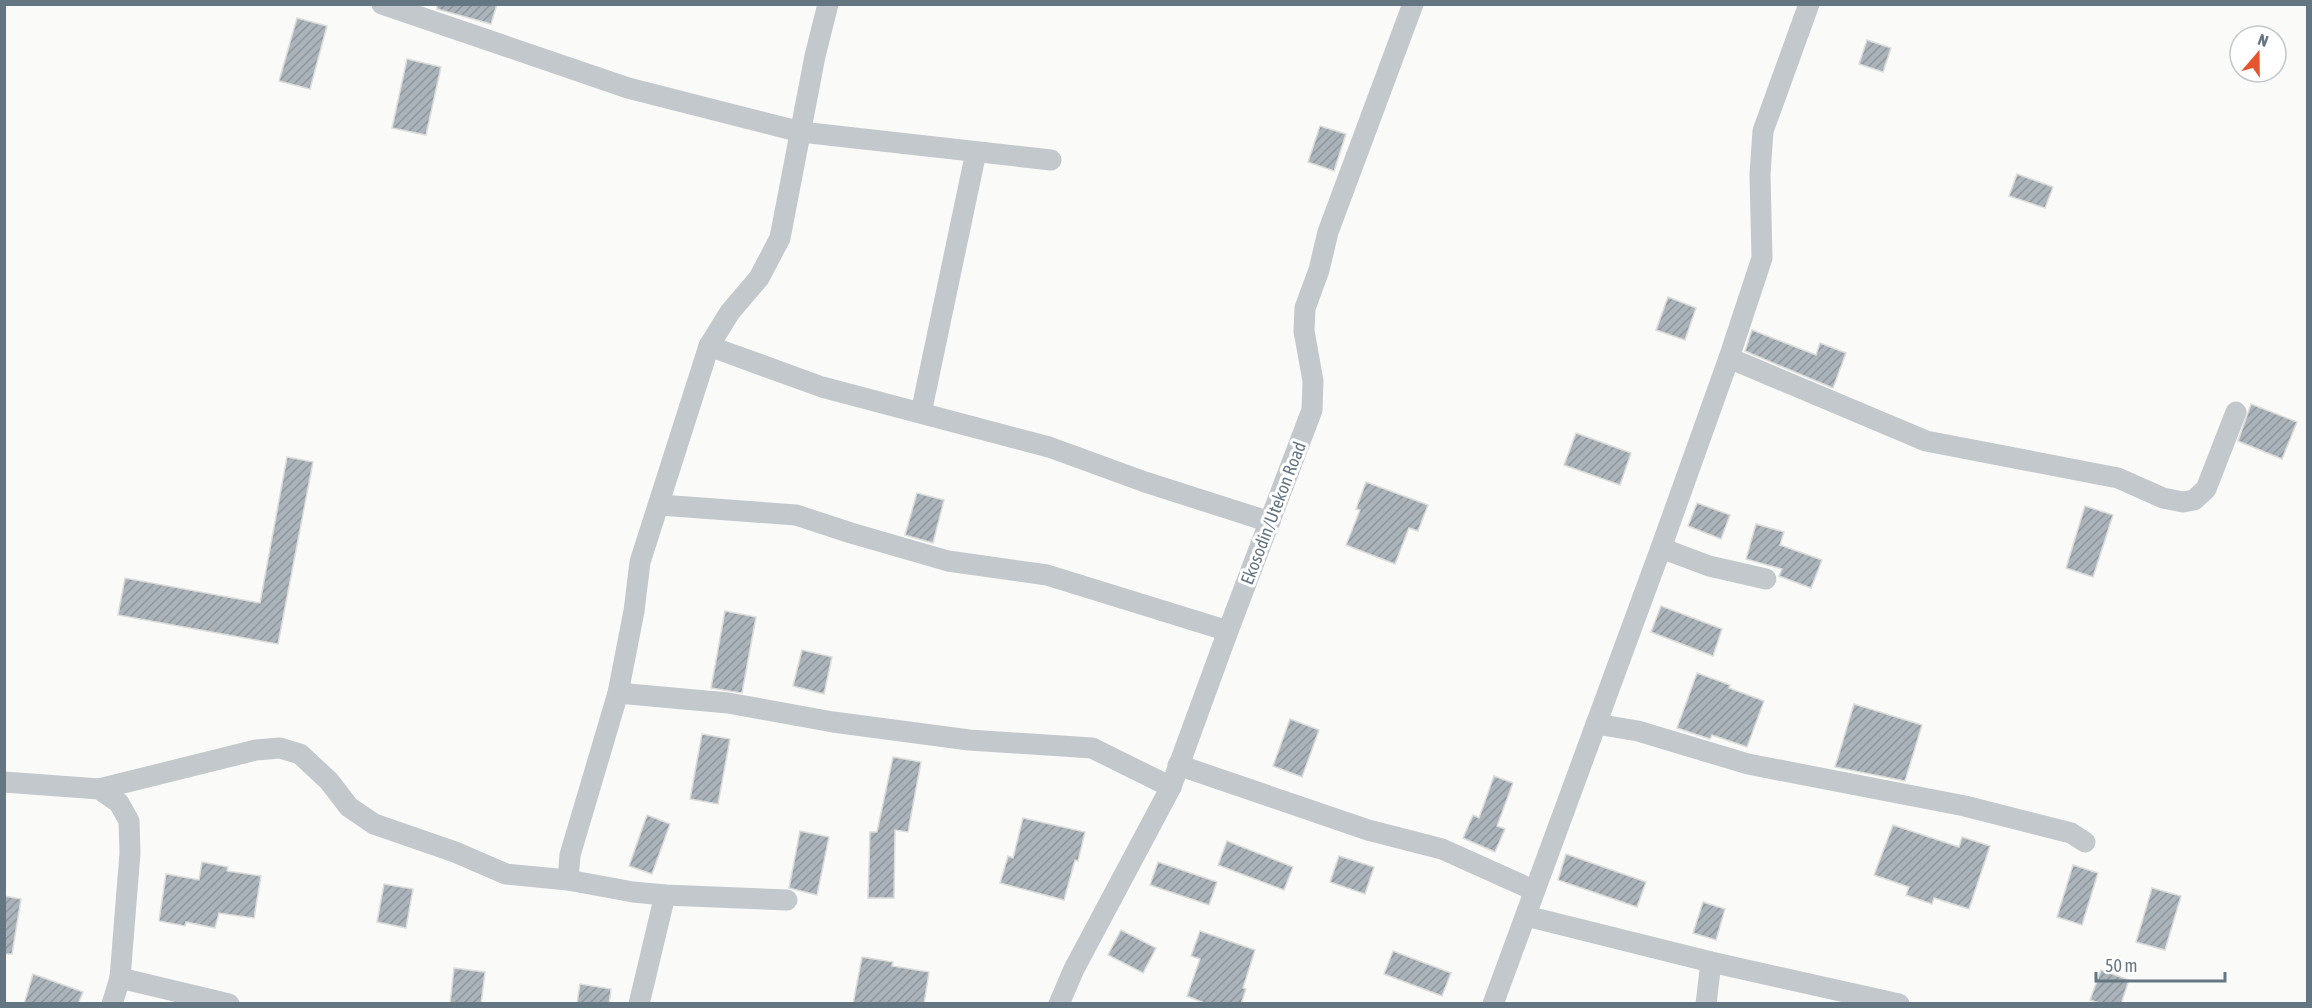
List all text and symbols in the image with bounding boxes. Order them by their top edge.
north arrow [2228,24,2288,84]
text: N [2256,30,2271,50]
street label: Ekosodin/Utekon Road [1236,439,1310,587]
scale bar [2096,945,2225,983]
text: 50 m [2105,955,2137,976]

